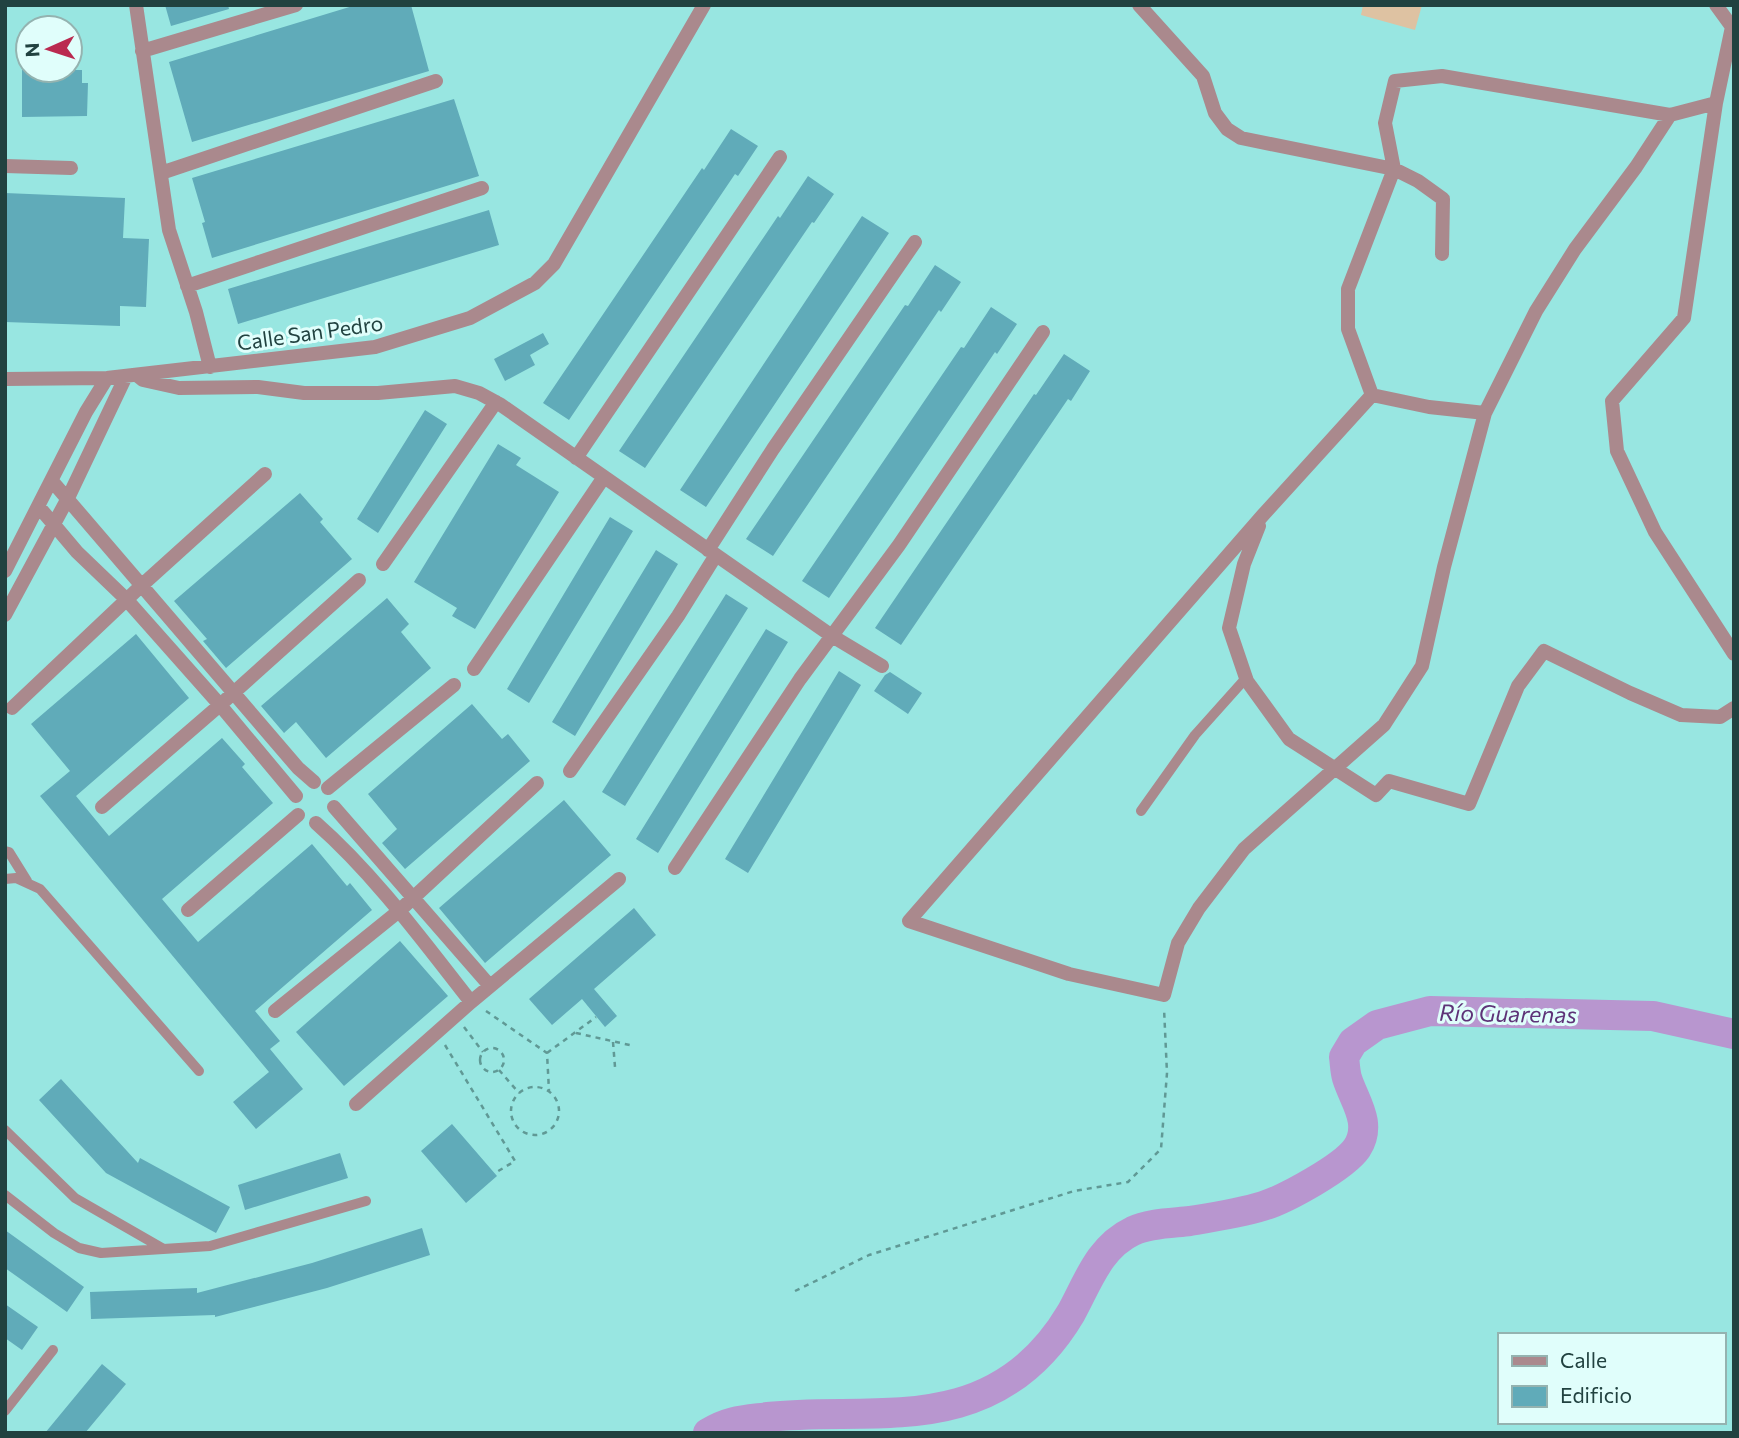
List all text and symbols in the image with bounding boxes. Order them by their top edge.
north arrow [14,14,84,84]
text: N [20,42,43,58]
street label: Calle San Pedro [235,309,385,355]
water label: Río Guarenas [1439,998,1577,1028]
legend [1498,1333,1725,1424]
text: Calle [1560,1347,1607,1372]
text: Edificio [1560,1382,1632,1407]

